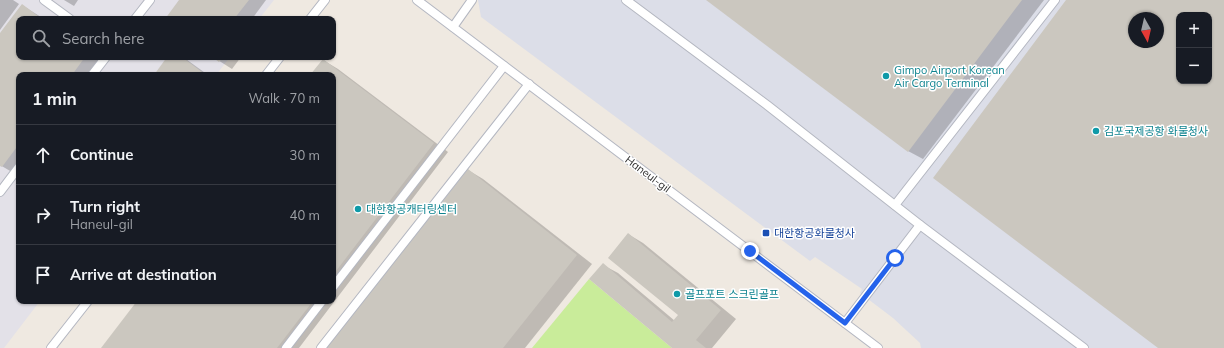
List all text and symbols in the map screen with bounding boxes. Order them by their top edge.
north arrow [1128,12,1164,48]
map controls [1176,12,1212,84]
button: + [1176,12,1212,48]
search box [16,16,336,60]
icon: search [30,27,52,49]
text: Search here [62,29,144,48]
button: − [1176,48,1212,84]
place label: Gimpo Airport Korean Air Cargo Terminal [894,63,1005,90]
marker: Gimpo Airport Korean Air Cargo Terminal [881,71,891,81]
text: 1 min [32,88,77,109]
text: Walk · 70 m [249,90,320,106]
place label: 김포국제공항 화물청사 [1104,124,1208,138]
marker: 김포국제공항 화물청사 [1091,126,1101,136]
icon: ahead [32,144,54,166]
text: Continue [70,145,133,164]
text: 30 m [290,147,320,163]
street label: Haneul-gil [623,152,673,196]
text: Turn right [70,197,140,216]
place label: 대한항공캐터링센터 [366,202,457,216]
icon: right [32,204,54,226]
marker: 대한항공캐터링센터 [353,204,363,214]
text: 40 m [290,207,320,223]
text: Haneul-gil [70,216,133,232]
place label: 대한항공화물청사 [774,226,855,240]
marker: 대한항공화물청사 [761,228,771,238]
route end [741,242,759,260]
route start [886,249,904,267]
icon: arrive [32,264,54,286]
text: Arrive at destination [70,265,217,284]
place label: 골프포트 스크린골프 [685,287,779,301]
marker: 골프포트 스크린골프 [672,289,682,299]

